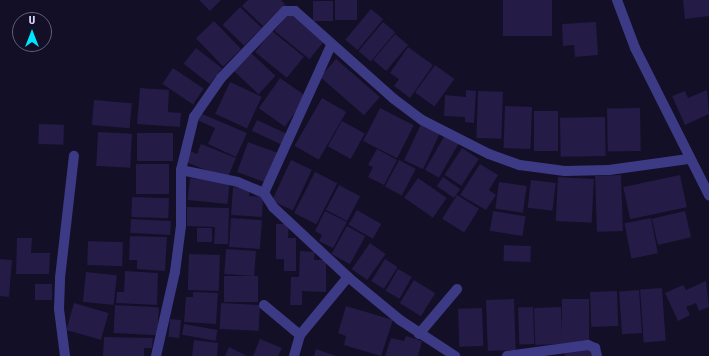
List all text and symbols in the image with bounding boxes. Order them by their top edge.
north arrow [12,12,52,52]
text: U [29,14,35,27]

